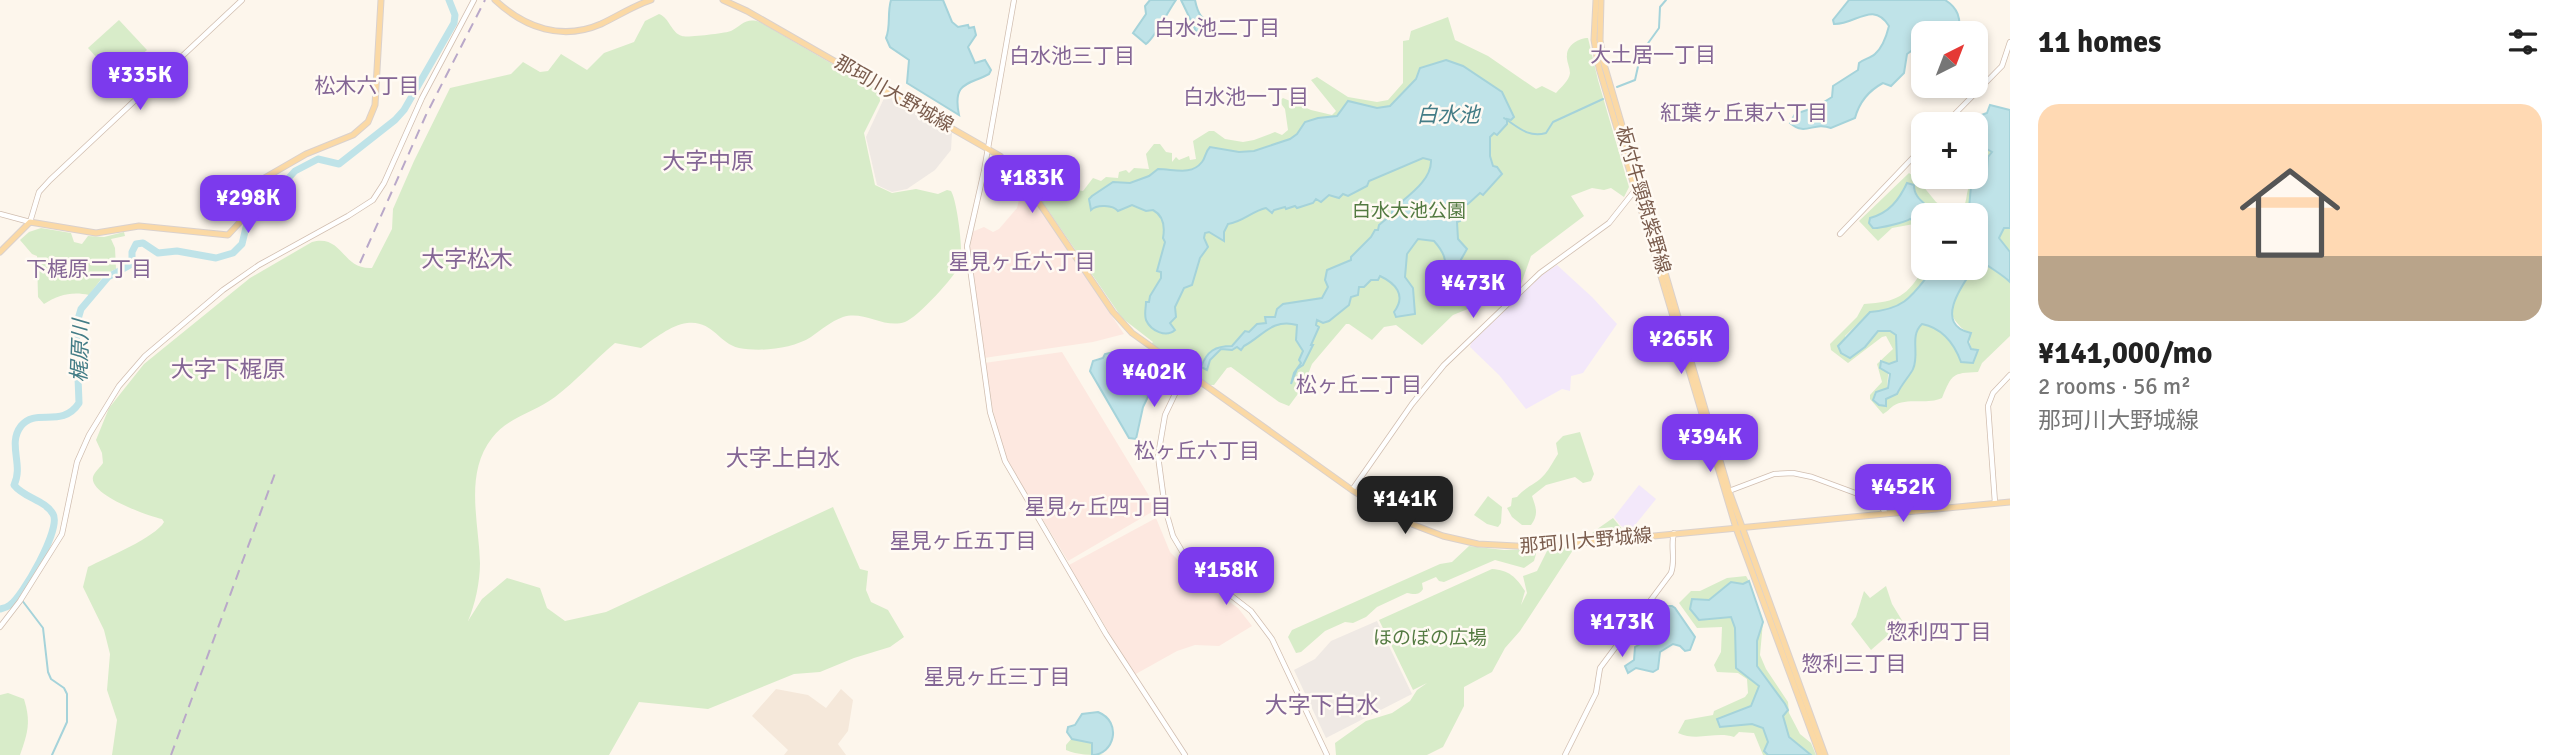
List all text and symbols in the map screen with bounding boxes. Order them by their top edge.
district label: 白水池二丁目 [1154,15,1280,41]
north arrow [1911,21,1988,98]
map controls [1911,21,1988,280]
icon: filters [2504,23,2542,61]
text: 11 homes [2038,24,2161,61]
district label: 大土居一丁目 [1590,42,1716,68]
district label: 白水池三丁目 [1009,43,1135,69]
street label: 那珂川大野城線 [830,50,958,138]
pin: ¥335K [91,52,189,112]
text: ¥335K [108,60,172,89]
district label: 松木六丁目 [315,73,420,99]
district label: 白水池一丁目 [1183,84,1309,110]
district label: 紅葉ヶ丘東六丁目 [1660,100,1828,126]
water label: 白水池 [1417,102,1481,128]
button: + [1911,112,1988,189]
street label: 板付牛頸筑紫野線 [1611,124,1675,276]
district label: 大字中原 [662,147,754,176]
icon: home [2227,150,2353,276]
pin: ¥183K [983,156,1081,215]
text: ¥183K [1000,163,1064,192]
pin: ¥298K [199,176,297,235]
text: ¥298K [216,183,280,212]
park label: 白水大池公園 [1352,199,1466,223]
button: − [1911,203,1988,280]
district label: 大字松木 [421,245,513,274]
district label: 星見ヶ丘六丁目 [949,249,1096,275]
district label: 下梶原二丁目 [26,256,152,282]
pin: ¥473K [1424,260,1522,320]
text: ¥473K [1441,268,1505,297]
pin: ¥265K [1632,316,1730,376]
water label: 梶原川 [66,317,94,383]
text: ¥265K [1649,324,1713,353]
text: ¥141,000/mo [2038,335,2212,372]
pin: ¥402K [1105,350,1203,409]
district label: 大字下梶原 [171,355,286,384]
text: ¥402K [1122,357,1186,386]
district label: 松ヶ丘二丁目 [1296,372,1422,398]
text: 2 rooms · 56 m² [2038,372,2191,401]
text: 那珂川大野城線 [2038,406,2199,435]
pin: ¥394K [1661,414,1759,474]
text: ¥394K [1678,422,1742,451]
district label: 松ヶ丘六丁目 [1134,438,1260,464]
district label: 大字上白水 [726,444,841,473]
pin: ¥452K [1854,464,1952,524]
text: ¥452K [1871,472,1935,501]
pin: ¥141K [1356,476,1454,536]
text: ¥141K [1373,484,1437,513]
district label: 星見ヶ丘四丁目 [1025,494,1172,520]
street label: 那珂川大野城線 [1519,523,1653,559]
district label: 星見ヶ丘五丁目 [890,528,1037,554]
pin: ¥158K [1177,548,1275,607]
text: ¥158K [1194,555,1258,584]
pin: ¥173K [1573,600,1671,659]
text: ¥173K [1590,607,1654,636]
district label: 惣利四丁目 [1887,619,1992,645]
park label: ほのぼの広場 [1373,626,1487,650]
district label: 惣利三丁目 [1802,651,1907,677]
district label: 星見ヶ丘三丁目 [924,664,1071,690]
district label: 大字下白水 [1265,691,1380,720]

